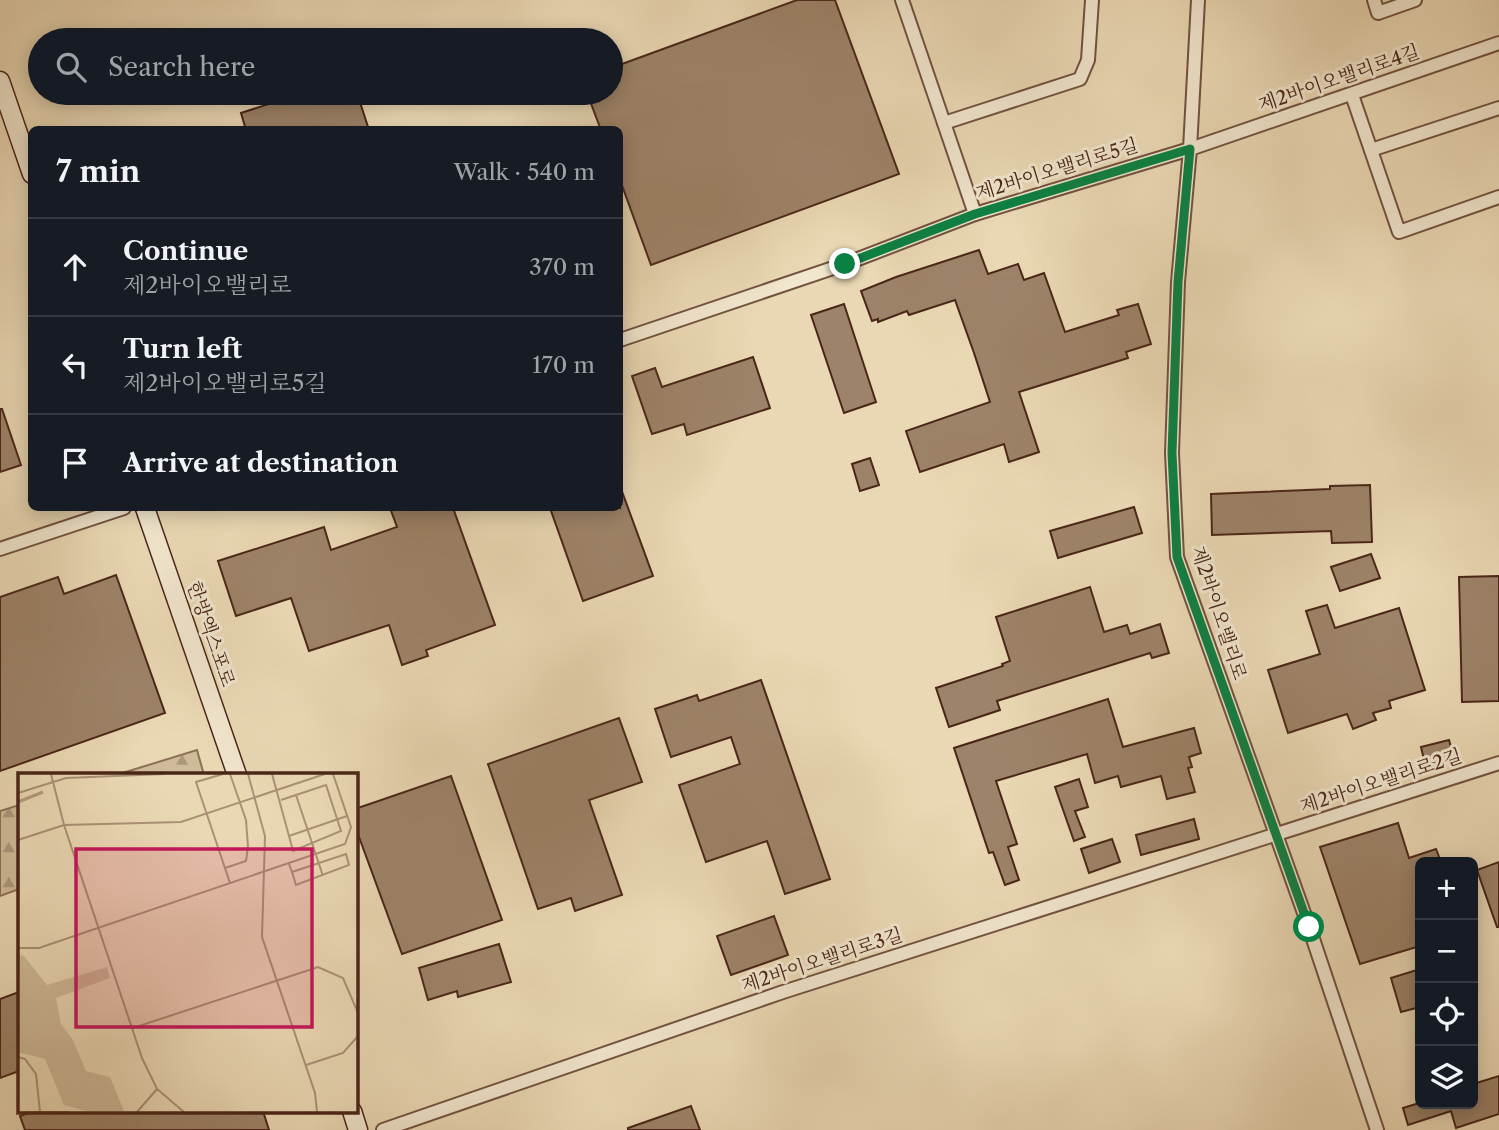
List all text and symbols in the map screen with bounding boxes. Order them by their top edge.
search box [28,28,623,105]
street label: 제2바이오밸리로4길 [1255,40,1423,116]
icon: search [52,48,90,86]
text: Search here [108,51,255,83]
street label: 제2바이오밸리로5길 [973,133,1141,205]
text: 7 min [56,153,140,190]
text: Walk · 540 m [453,158,595,186]
text: Continue [123,235,248,267]
icon: ahead [56,248,94,286]
route end [829,248,860,279]
text: 370 m [529,253,595,281]
text: 제2바이오밸리로 [123,271,292,299]
text: Turn left [123,333,242,365]
icon: left [56,346,94,384]
text: 170 m [532,351,595,379]
text: 제2바이오밸리로5길 [123,369,326,397]
icon: arrive [56,444,94,482]
text: Arrive at destination [123,447,398,479]
street label: 제2바이오밸리로 [1187,543,1251,683]
street label: 한방엑스포로 [182,578,240,690]
street label: 제2바이오밸리로2길 [1297,744,1465,818]
inset map [18,773,357,1112]
map controls [1415,857,1478,1109]
button: + [1415,857,1478,920]
route start [1293,911,1324,942]
button: − [1415,920,1478,983]
street label: 제2바이오밸리로3길 [738,923,906,997]
button: locate [1415,983,1478,1046]
button: layers [1415,1046,1478,1109]

